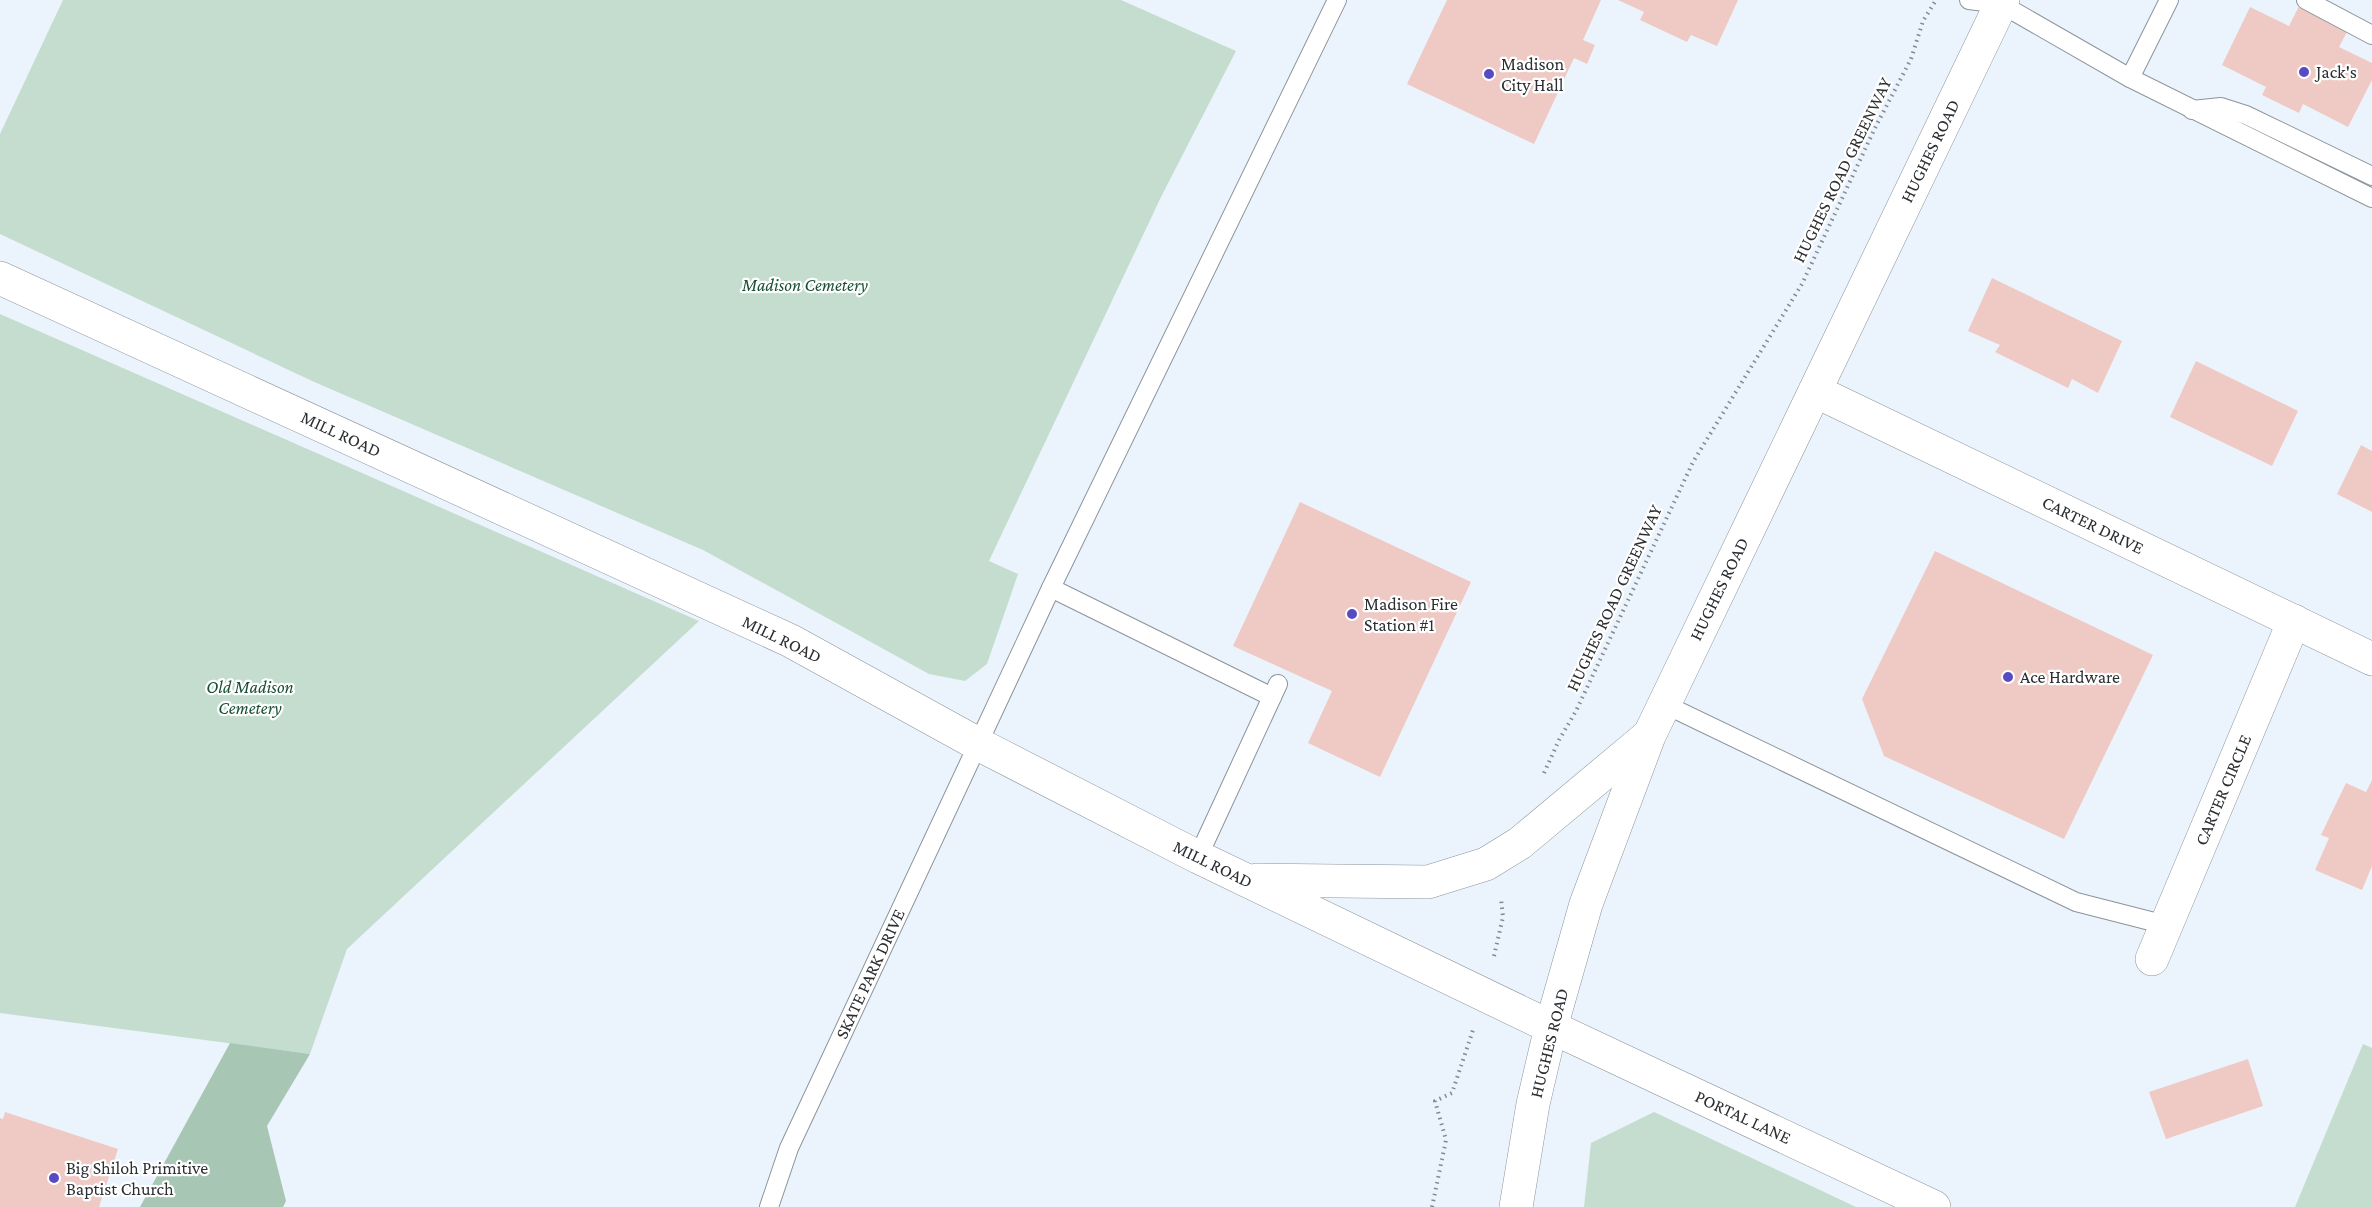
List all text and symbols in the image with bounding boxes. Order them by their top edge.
place label: Madison City Hall [1501,54,1564,95]
place label: Jack's [2314,62,2357,82]
marker: Jack's [2297,65,2311,79]
marker: Madison City Hall [1482,67,1496,81]
street label: HUGHES ROAD GREENWAY [1788,74,1896,266]
street label: HUGHES ROAD [1896,96,1964,206]
park label: Madison Cemetery [741,275,869,295]
street label: MILL ROAD [298,407,384,461]
street label: CARTER DRIVE [2039,492,2147,558]
street label: HUGHES ROAD GREENWAY [1562,501,1666,694]
street label: HUGHES ROAD [1685,534,1753,644]
place label: Madison Fire Station #1 [1364,594,1458,635]
marker: Madison Fire Station #1 [1345,607,1359,621]
street label: MILL ROAD [739,611,825,667]
place label: Ace Hardware [2020,667,2120,687]
marker: Ace Hardware [2001,670,2015,684]
park label: Old Madison Cemetery [206,677,294,718]
street label: CARTER CIRCLE [2191,731,2255,848]
street label: MILL ROAD [1170,836,1256,892]
street label: SKATE PARK DRIVE [831,906,909,1042]
street label: HUGHES ROAD [1526,986,1572,1100]
street label: PORTAL LANE [1692,1086,1794,1148]
place label: Big Shiloh Primitive Baptist Church [66,1158,208,1199]
marker: Big Shiloh Primitive Baptist Church [47,1171,61,1185]

